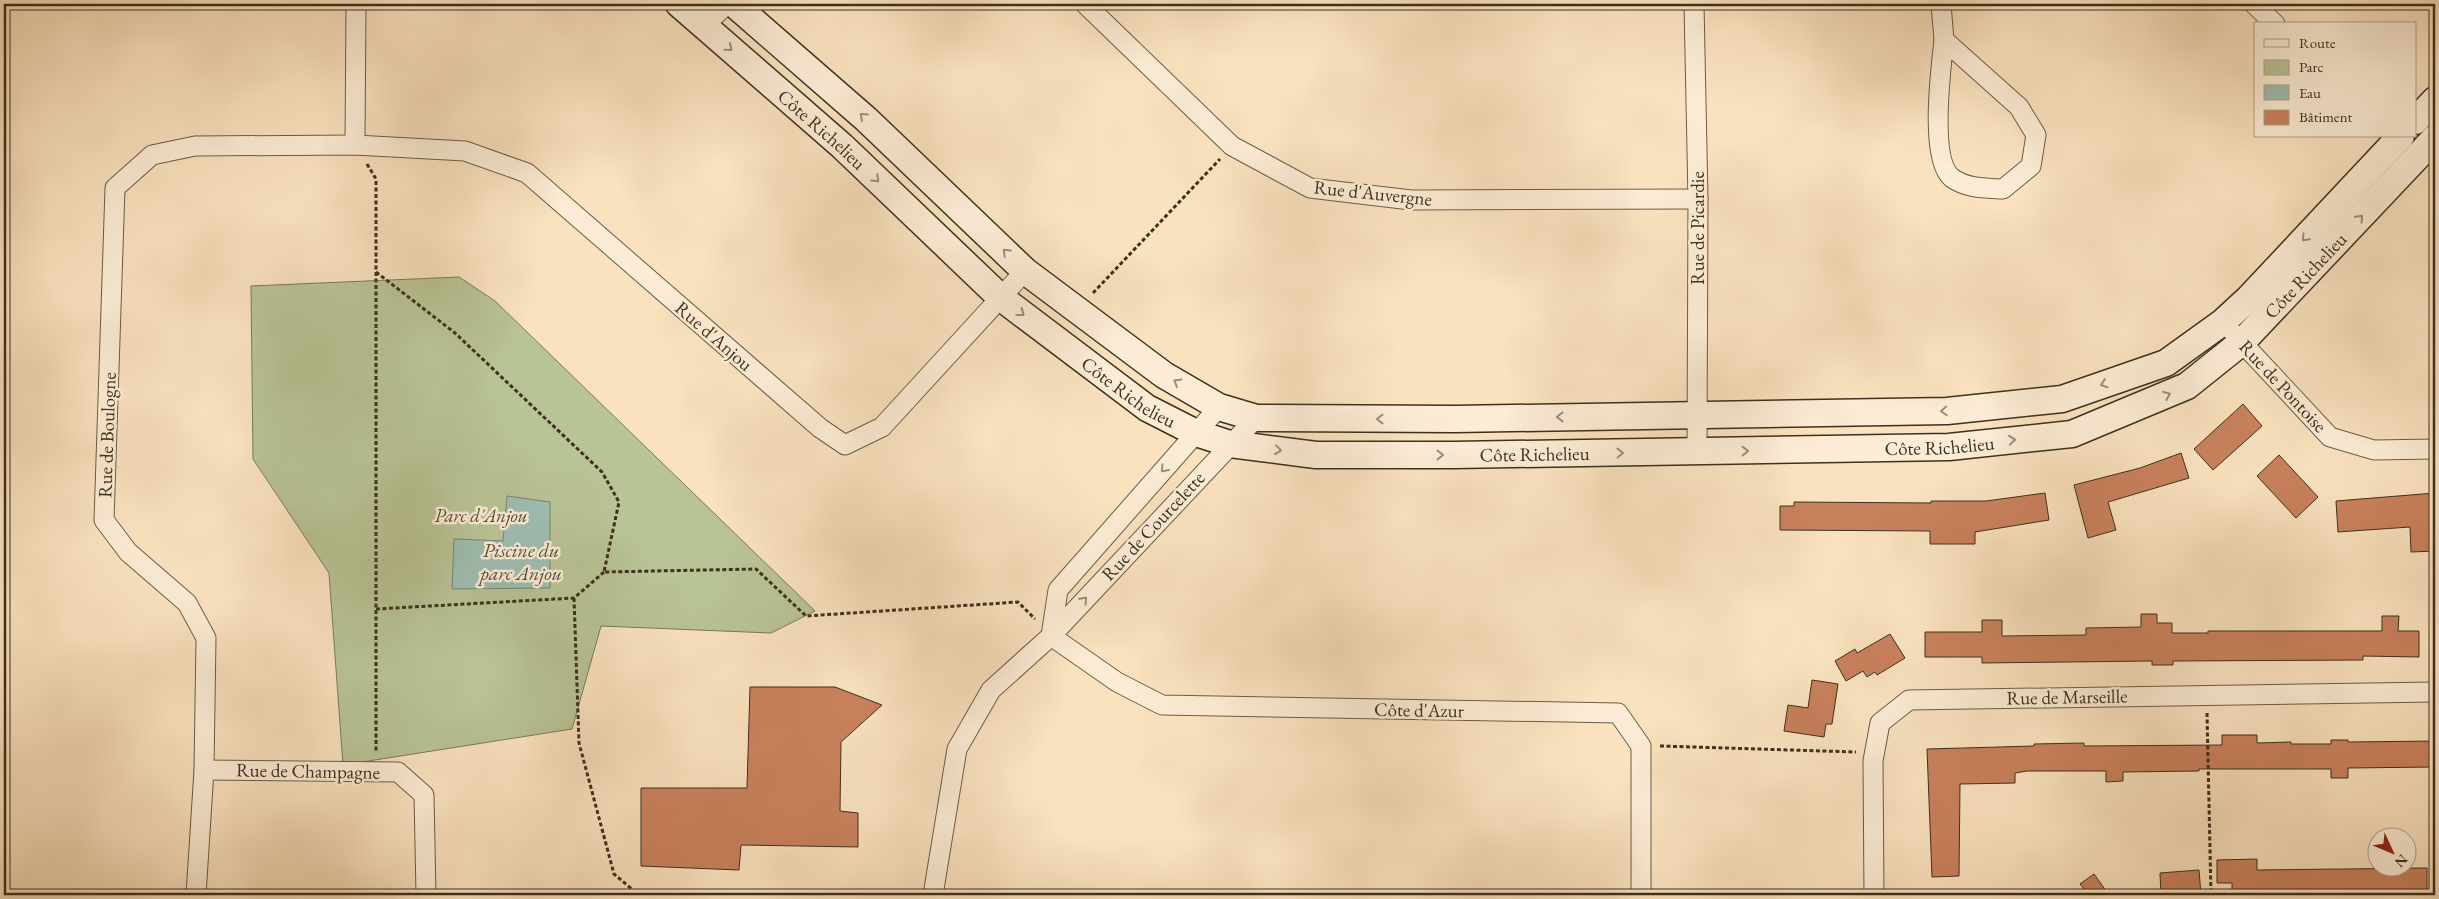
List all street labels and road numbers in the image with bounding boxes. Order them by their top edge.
street label: Côte Richelieu [773,83,871,175]
street label: Rue de Picardie [1685,171,1710,285]
street label: Rue d'Auvergne [1313,174,1433,212]
street label: Côte Richelieu [2258,227,2352,324]
street label: Rue d'Anjou [670,295,758,377]
street label: Rue de Pontoise [2234,334,2332,438]
street label: Côte Richelieu [1077,350,1180,433]
street label: Rue de Boulogne [92,372,122,498]
street label: Côte Richelieu [1884,430,1996,461]
street label: Côte Richelieu [1479,440,1590,467]
street label: Rue de Courcelette [1096,466,1210,586]
street label: Rue de Marseille [2006,683,2128,711]
street label: Côte d'Azur [1374,697,1465,723]
street label: Rue de Champagne [236,757,380,785]

